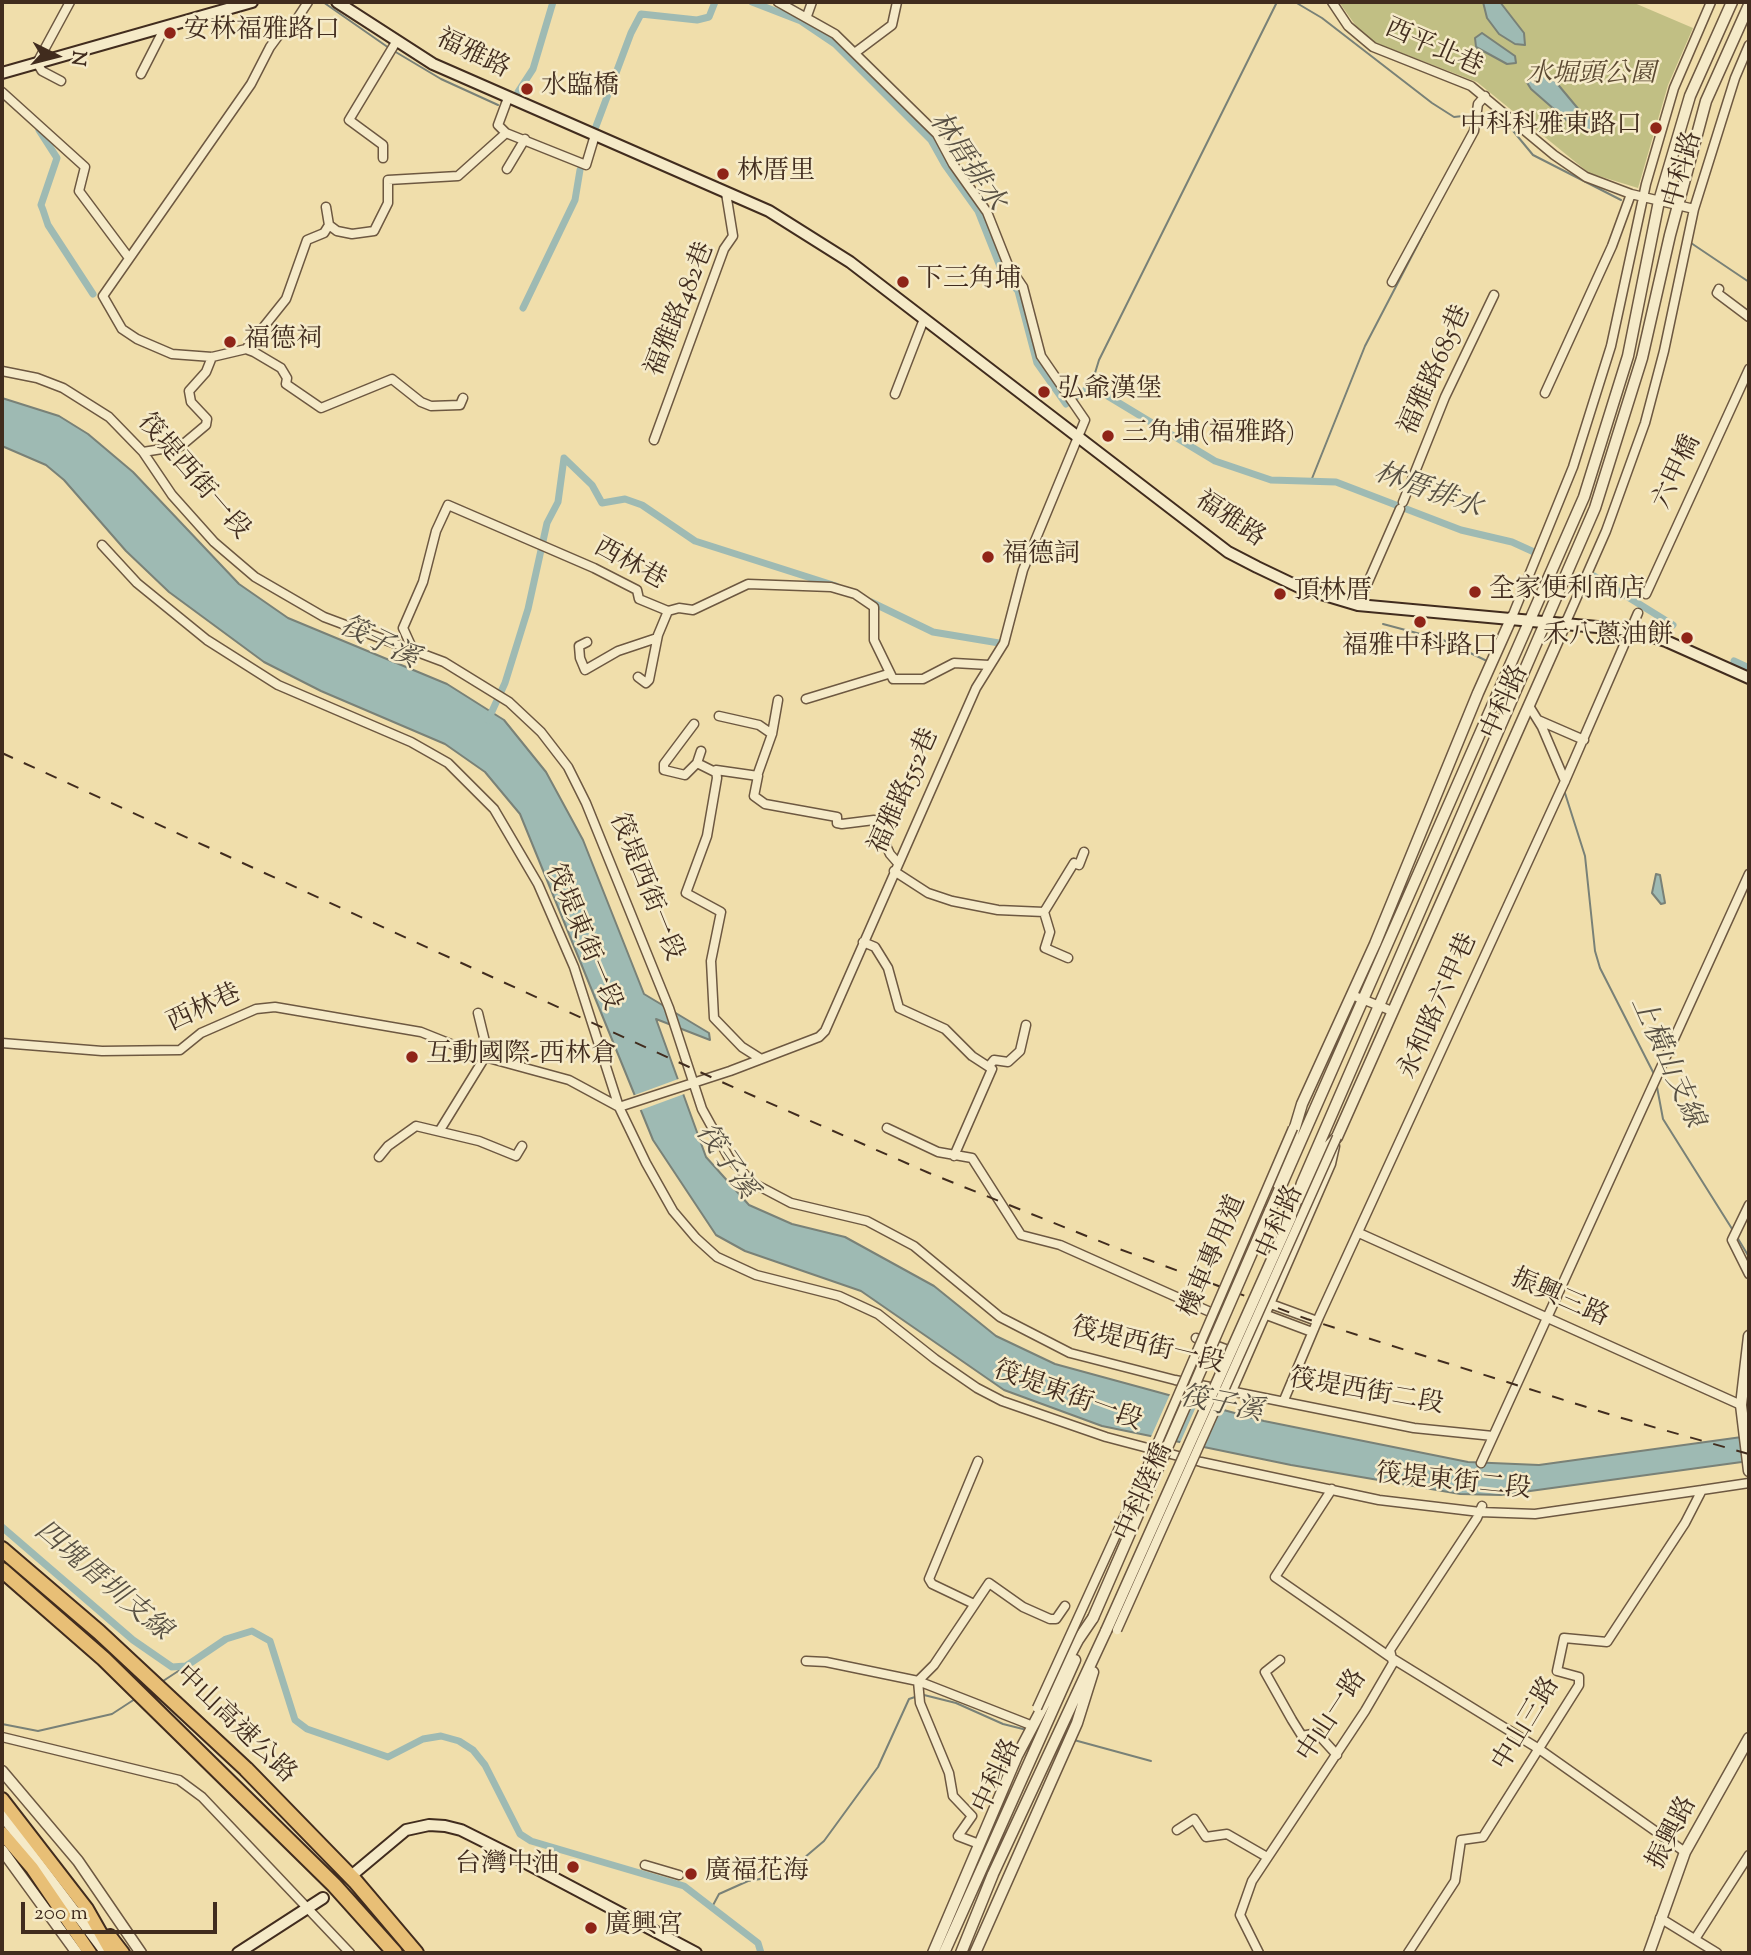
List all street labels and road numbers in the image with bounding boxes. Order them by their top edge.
street label: 西平北巷 [1379,15,1487,85]
street label: 福雅路 [430,25,514,87]
street label: 中科路 [1659,128,1711,212]
street label: 福雅路482巷 [641,238,723,382]
street label: 福雅路685巷 [1395,301,1479,441]
street label: 筏堤西街一段 [129,409,255,547]
street label: 六甲橋 [1648,431,1710,515]
street label: 福雅路 [1188,486,1270,556]
street label: 西林巷 [587,533,671,599]
street label: 中科路 [1477,661,1537,745]
street label: 福雅路552巷 [864,724,948,860]
street label: 筏堤西街一段 [600,810,688,966]
street label: 筏堤東街一段 [536,860,626,1016]
street label: 永和路六甲巷 [1394,929,1486,1085]
street label: 西林巷 [163,979,247,1041]
street label: 中科路 [1252,1181,1312,1265]
street label: 機車專用道 [1175,1191,1255,1323]
street label: 振興三路 [1505,1265,1613,1335]
street label: 筏堤西街一段 [1068,1314,1226,1382]
street label: 筏堤東街一段 [988,1357,1146,1439]
street label: 筏堤西街二段 [1286,1365,1446,1423]
street label: 中科陸橋 [1111,1439,1181,1547]
street label: 筏堤東街二段 [1374,1460,1532,1508]
street label: 中山高速公路 [167,1661,301,1791]
street label: 中山一路 [1293,1665,1375,1769]
street label: 中山三路 [1488,1672,1568,1778]
street label: 中科路 [968,1735,1030,1819]
street label: 振興路 [1642,1792,1706,1876]

